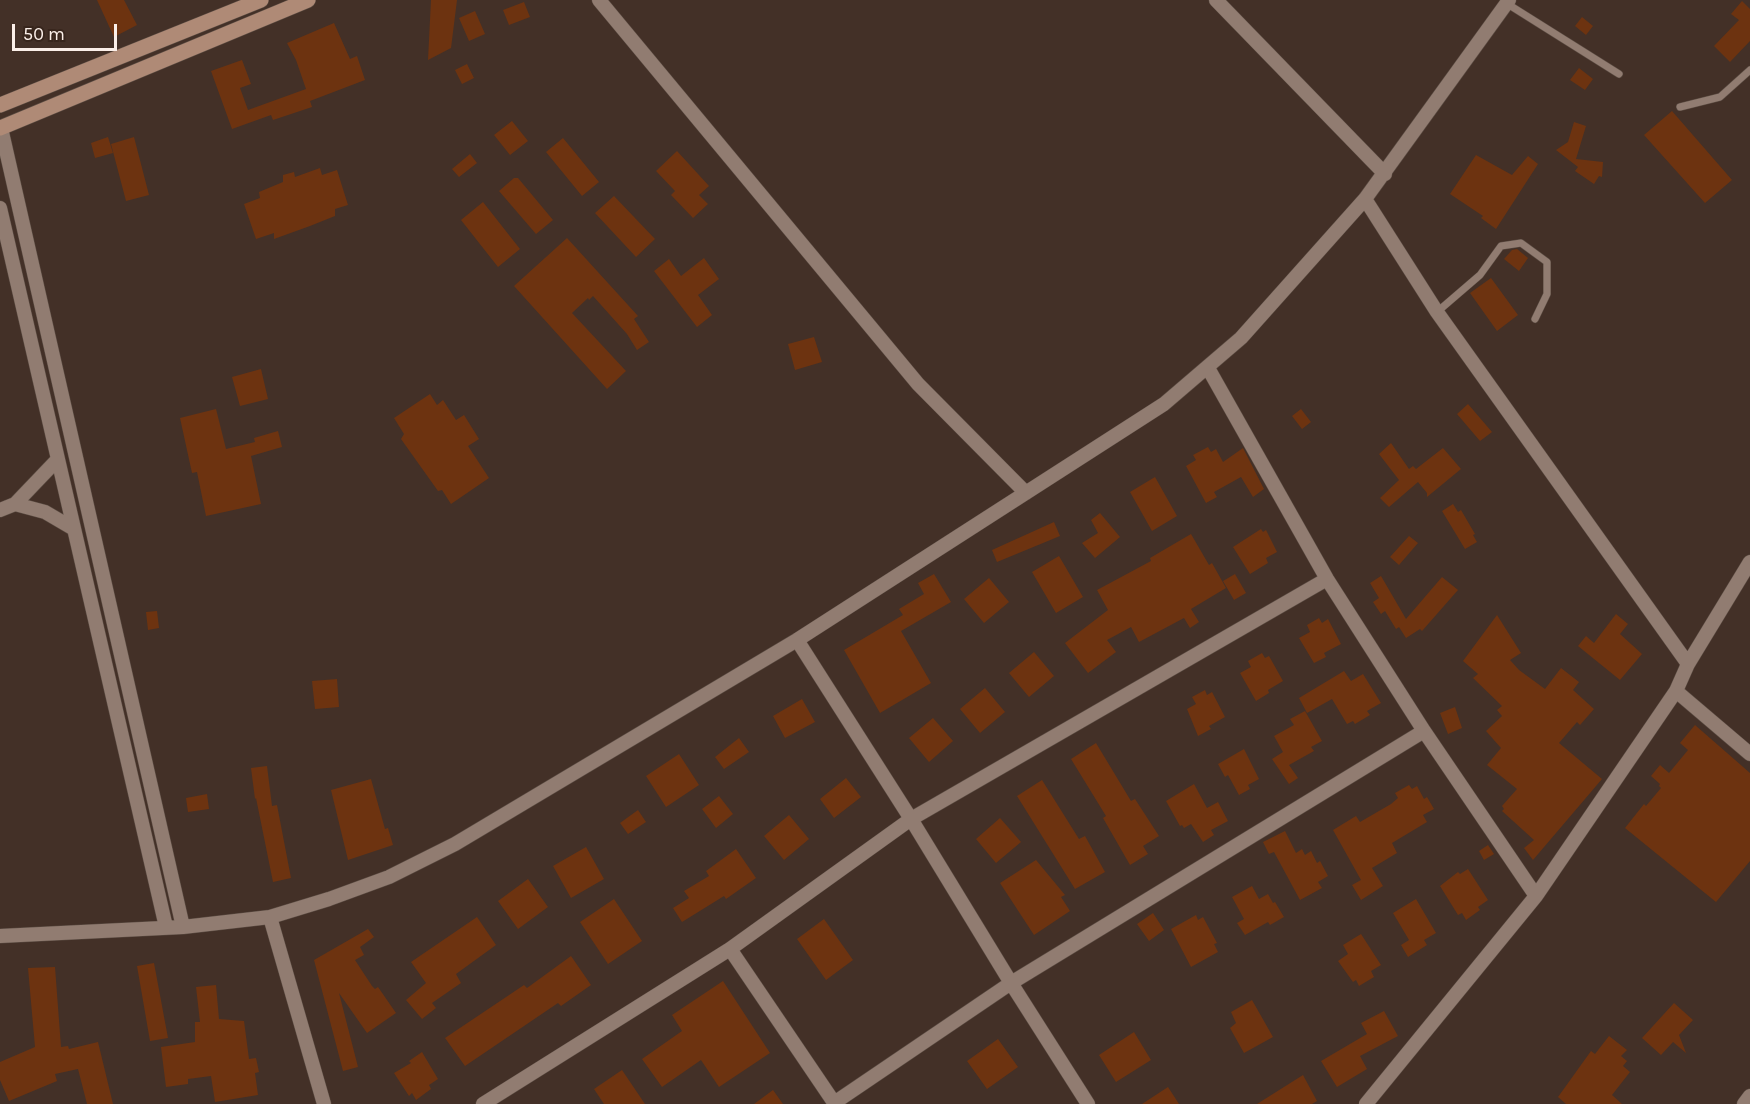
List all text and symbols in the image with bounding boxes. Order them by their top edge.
scale bar [15,12,120,50]
text: 50 m [23,23,65,45]

